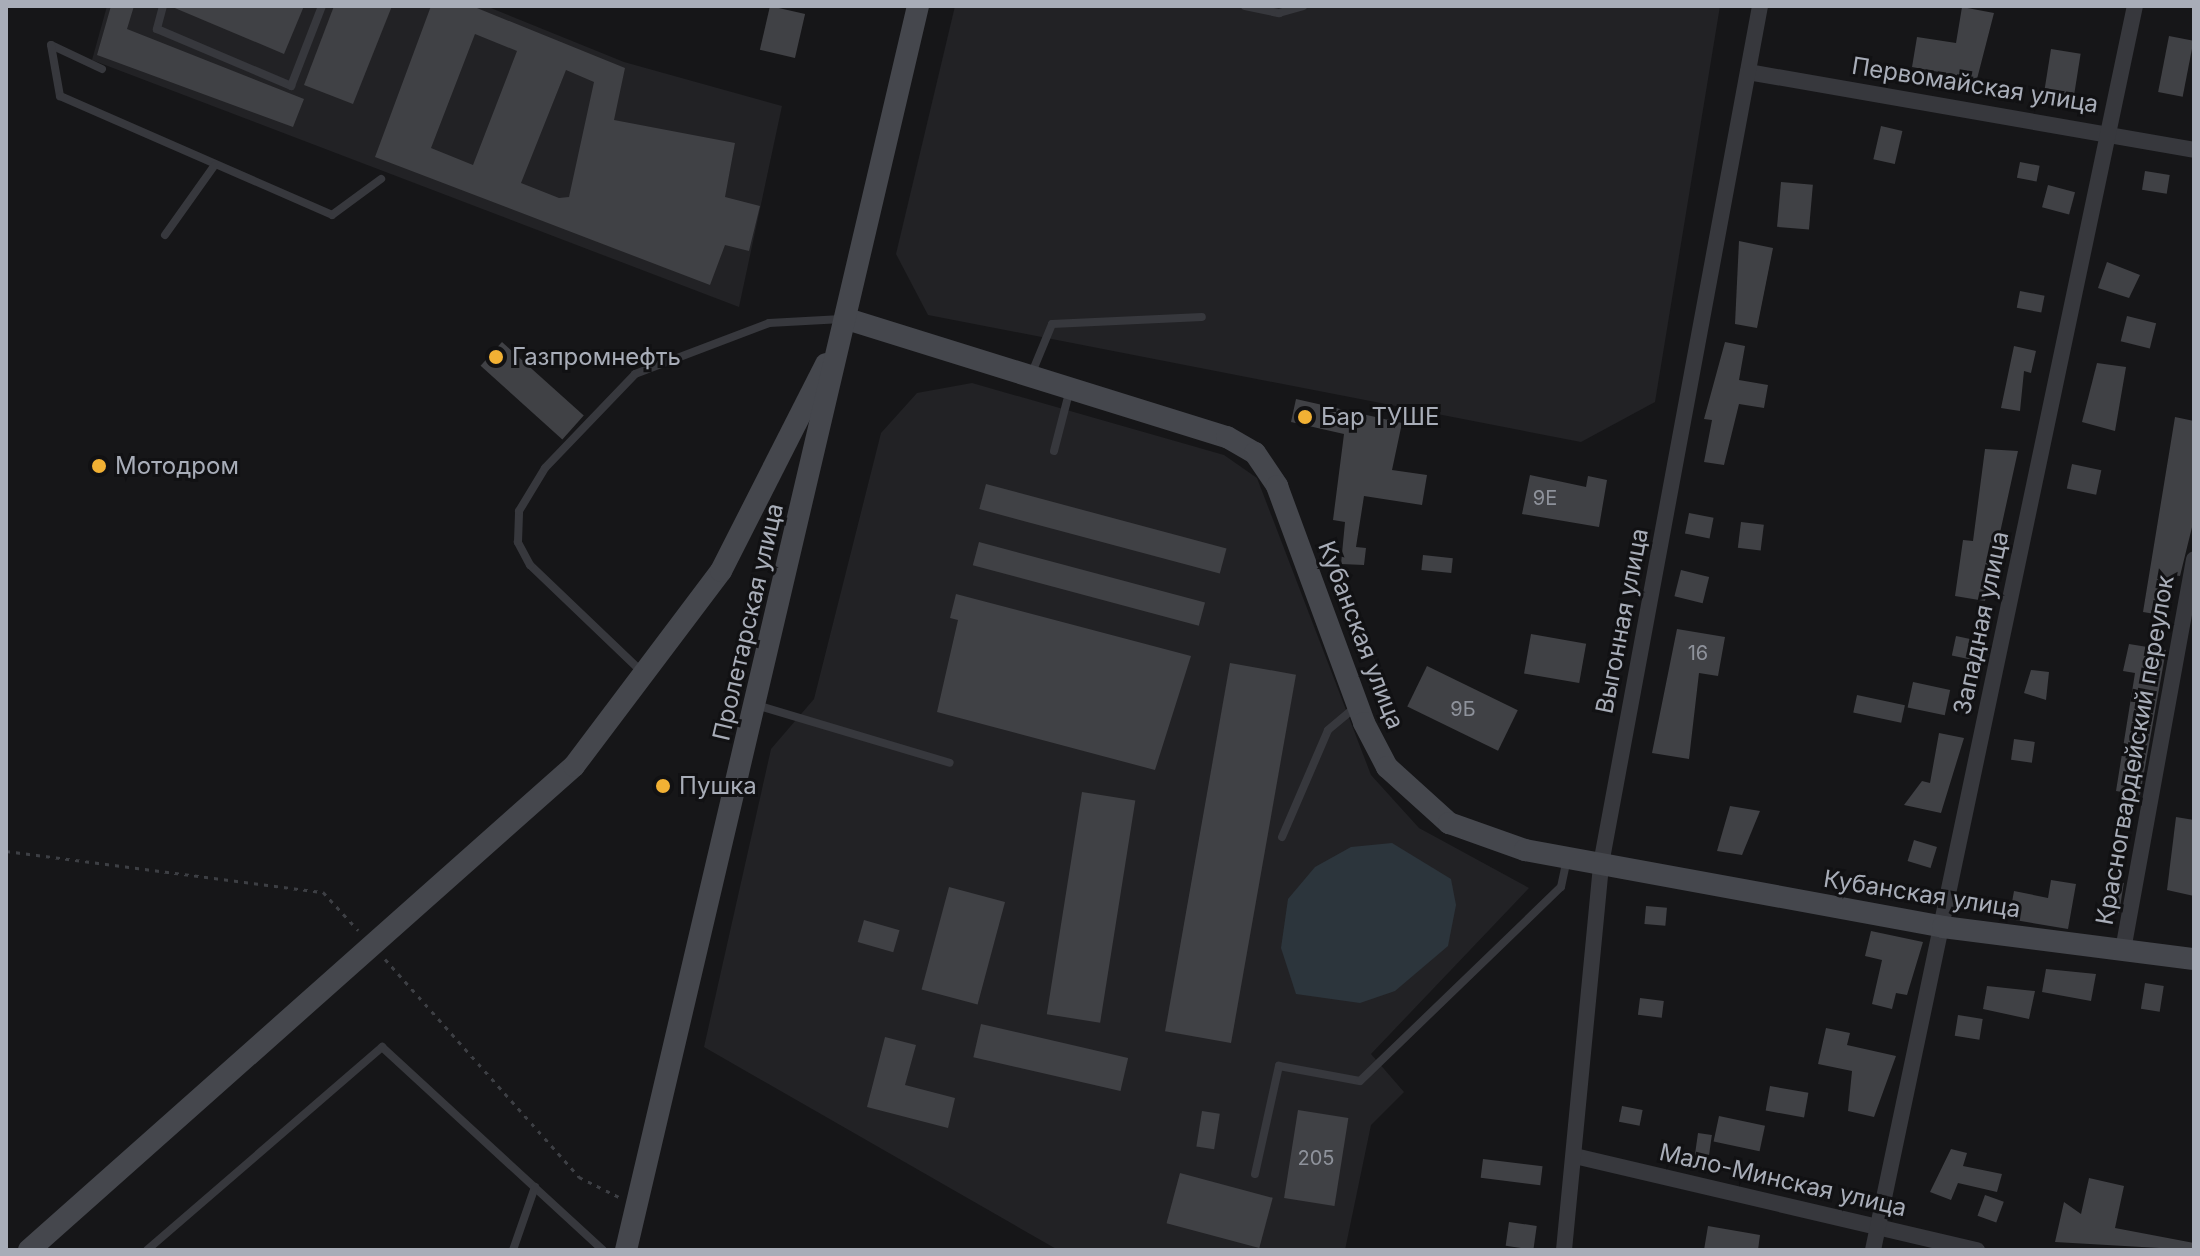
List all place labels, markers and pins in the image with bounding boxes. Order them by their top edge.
place label: Газпромнефть [512,343,681,371]
marker: Газпромнефть [487,348,505,366]
place label: Бар ТУШЕ [1321,403,1439,431]
marker: Бар ТУШЕ [1296,408,1314,426]
place label: Мотодром [115,452,239,480]
marker: Мотодром [90,457,108,475]
place label: Пушка [679,772,757,800]
marker: Пушка [654,777,672,795]

